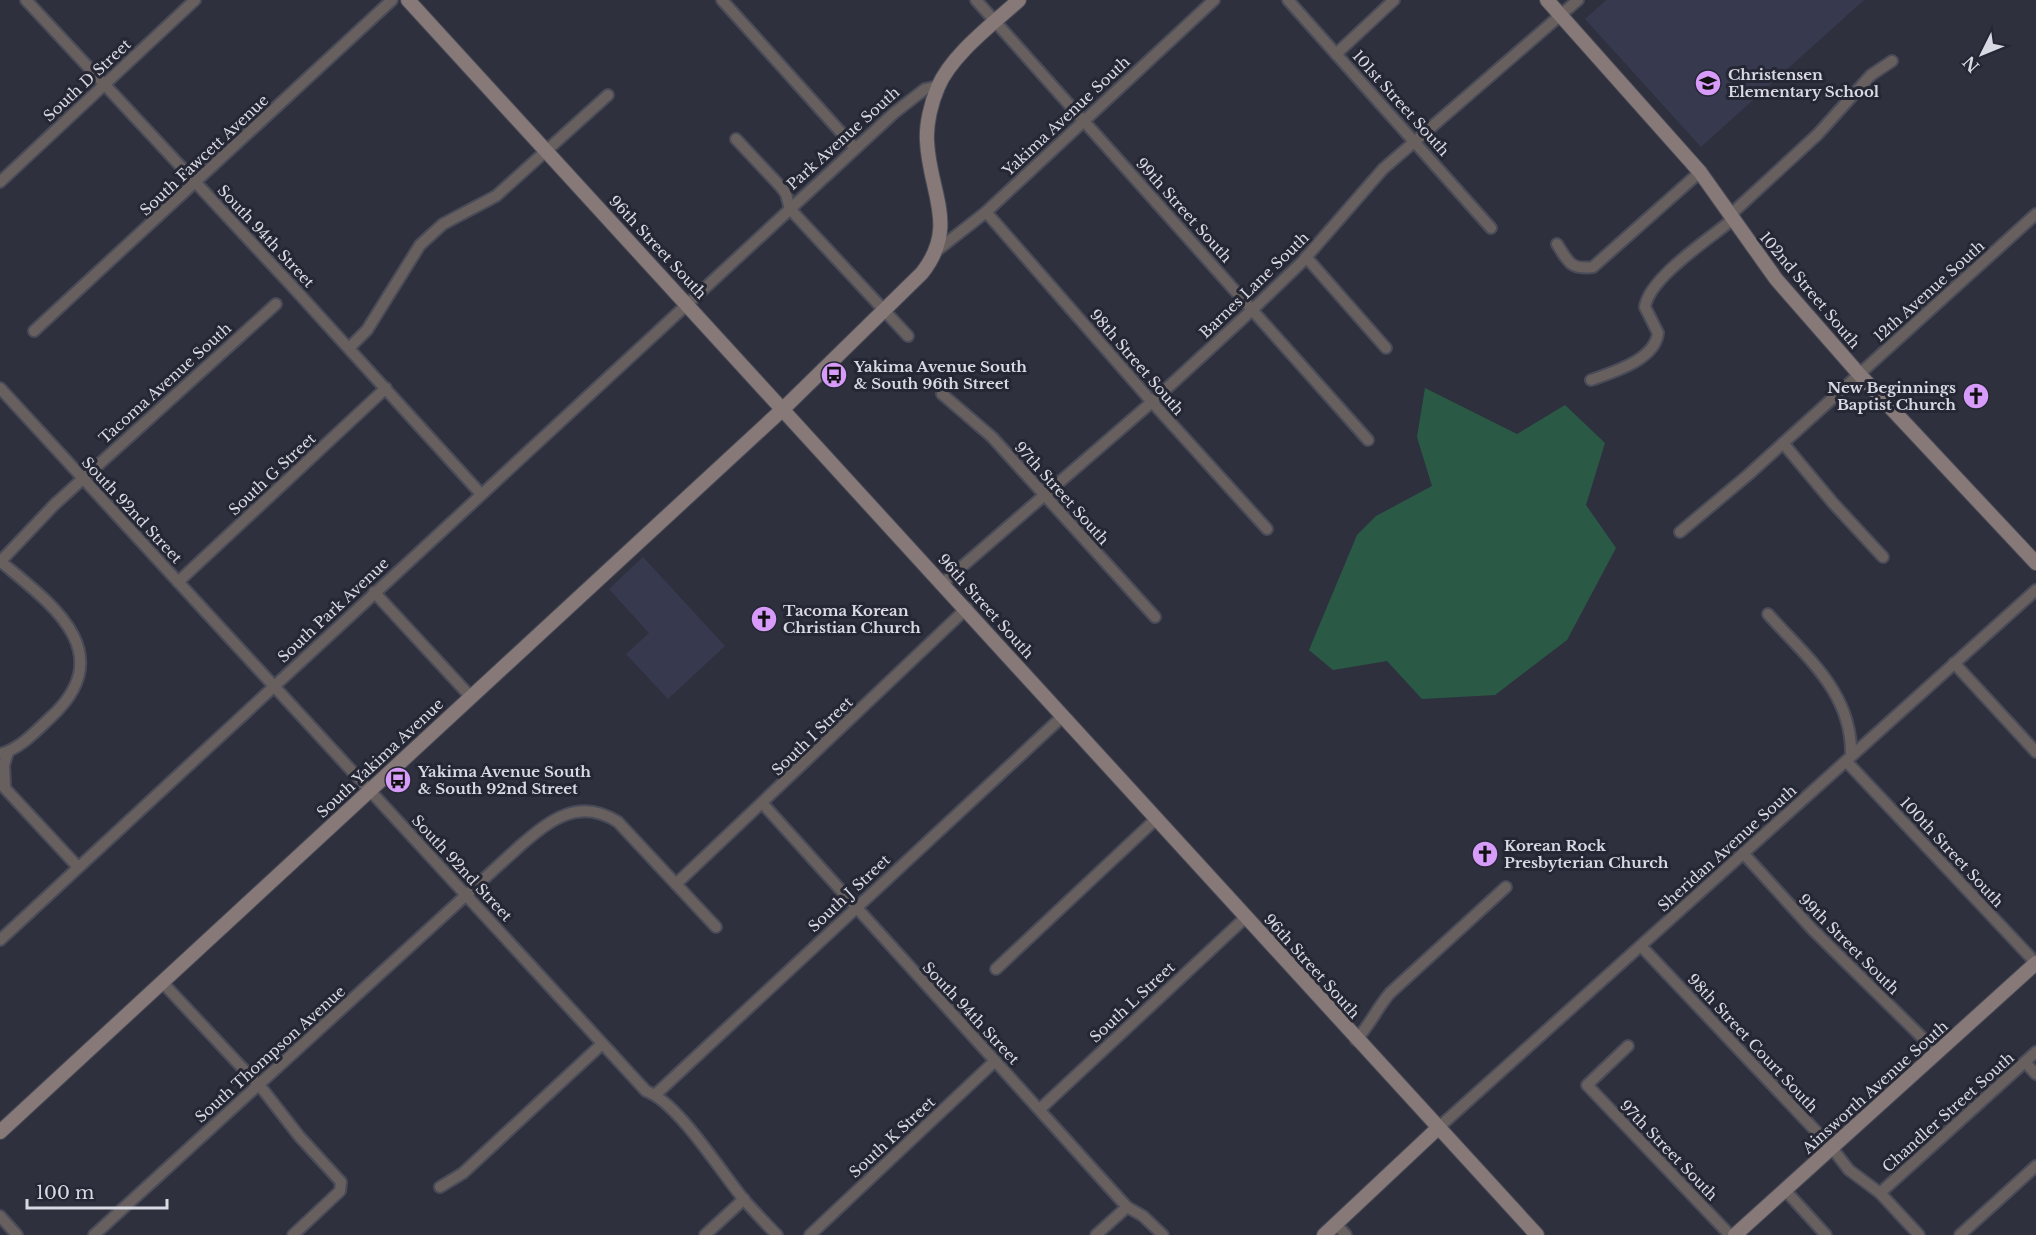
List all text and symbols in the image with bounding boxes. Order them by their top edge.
north arrow [1952,24,2012,84]
street label: South D Street [39,34,135,125]
street label: 101st Street South [1348,46,1454,160]
street label: Yakima Avenue South [998,52,1134,181]
text: N [1959,52,1983,77]
place label: Christensen Elementary School [1728,65,1880,101]
school or university icon: Christensen Elementary School [1693,68,1723,98]
street label: Park Avenue South [783,82,903,194]
street label: South Fawcett Avenue [136,91,272,219]
street label: 99th Street South [1132,154,1236,266]
street label: South 94th Street [213,181,319,292]
street label: 96th Street South [605,191,711,303]
street label: Barnes Lane South [1195,228,1313,342]
street label: 102nd Street South [1756,228,1864,352]
street label: 12th Avenue South [1870,236,1988,346]
street label: 98th Street South [1086,305,1188,419]
street label: Tacoma Avenue South [95,319,235,447]
place label: Yakima Avenue South & South 96th Street [853,357,1027,393]
bus stop icon: Yakima Avenue South & South 96th Street [819,360,849,390]
place label: New Beginnings Baptist Church [1827,378,1956,414]
church icon: New Beginnings Baptist Church [1961,381,1991,411]
street label: South G Street [225,429,320,519]
street label: 97th Street South [1011,437,1113,549]
street label: South 92nd Street [78,453,186,567]
street label: 96th Street South [934,550,1038,662]
street label: South Park Avenue [273,554,393,666]
place label: Tacoma Korean Christian Church [783,601,921,637]
church icon: Tacoma Korean Christian Church [749,604,779,634]
street label: South I Street [767,692,857,779]
street label: South Yakima Avenue [313,694,447,822]
place label: Yakima Avenue South & South 92nd Street [417,762,591,798]
bus stop icon: Yakima Avenue South & South 92nd Street [383,765,413,795]
street label: Sheridan Avenue South [1654,781,1800,915]
street label: 100th Street South [1896,793,2008,911]
street label: South 92nd Street [408,811,516,925]
place label: Korean Rock Presbyterian Church [1504,836,1669,872]
church icon: Korean Rock Presbyterian Church [1470,839,1500,869]
street label: South J Street [804,850,894,936]
street label: 99th Street South [1795,890,1903,998]
street label: 96th Street South [1260,910,1364,1022]
street label: South L Street [1085,957,1179,1046]
street label: South 94th Street [918,958,1024,1069]
street label: 98th Street Court South [1684,970,1822,1116]
street label: South Thompson Avenue [191,981,349,1127]
street label: Ainsworth Avenue South [1797,1016,1952,1158]
street label: Chandler Street South [1878,1048,2018,1176]
street label: South K Street [845,1092,939,1182]
street label: 97th Street South [1616,1096,1722,1204]
scale bar [27,1172,166,1210]
text: 100 m [36,1182,94,1204]

